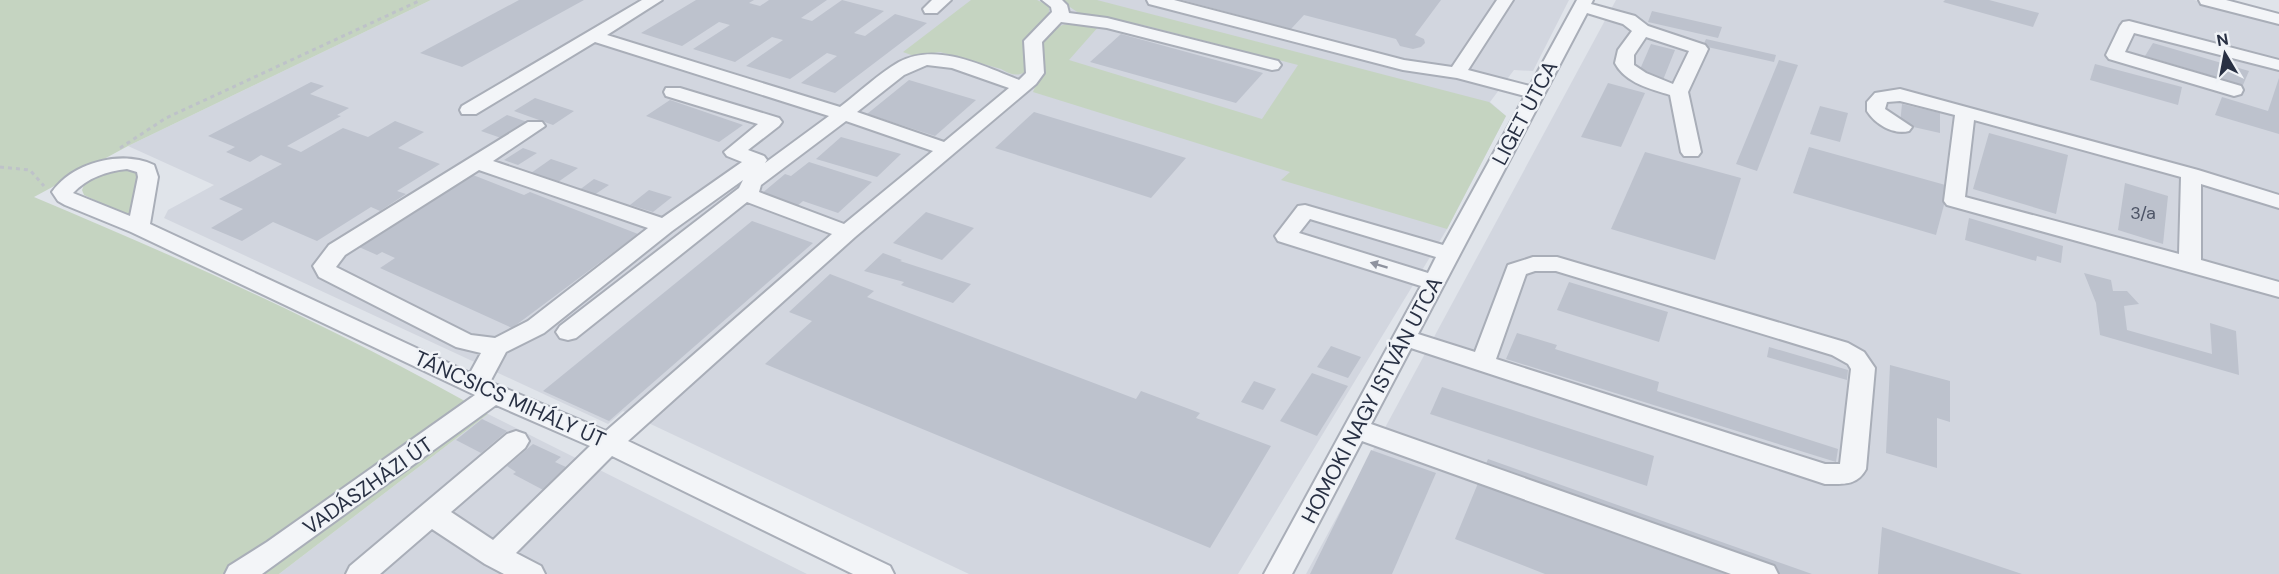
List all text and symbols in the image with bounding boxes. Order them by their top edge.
north arrow [2195,24,2255,84]
text: N [2215,28,2230,51]
street label: LIGET UTCA [1486,56,1564,170]
house number: 3/a [2130,201,2156,225]
one-way arrow [1370,260,1388,269]
street label: HOMOKI NAGY ISTVÁN UTCA [1295,272,1449,528]
street label: TÁNCSICS MIHÁLY ÚT [410,344,610,454]
street label: VADÁSZHÁZI ÚT [298,431,439,541]

